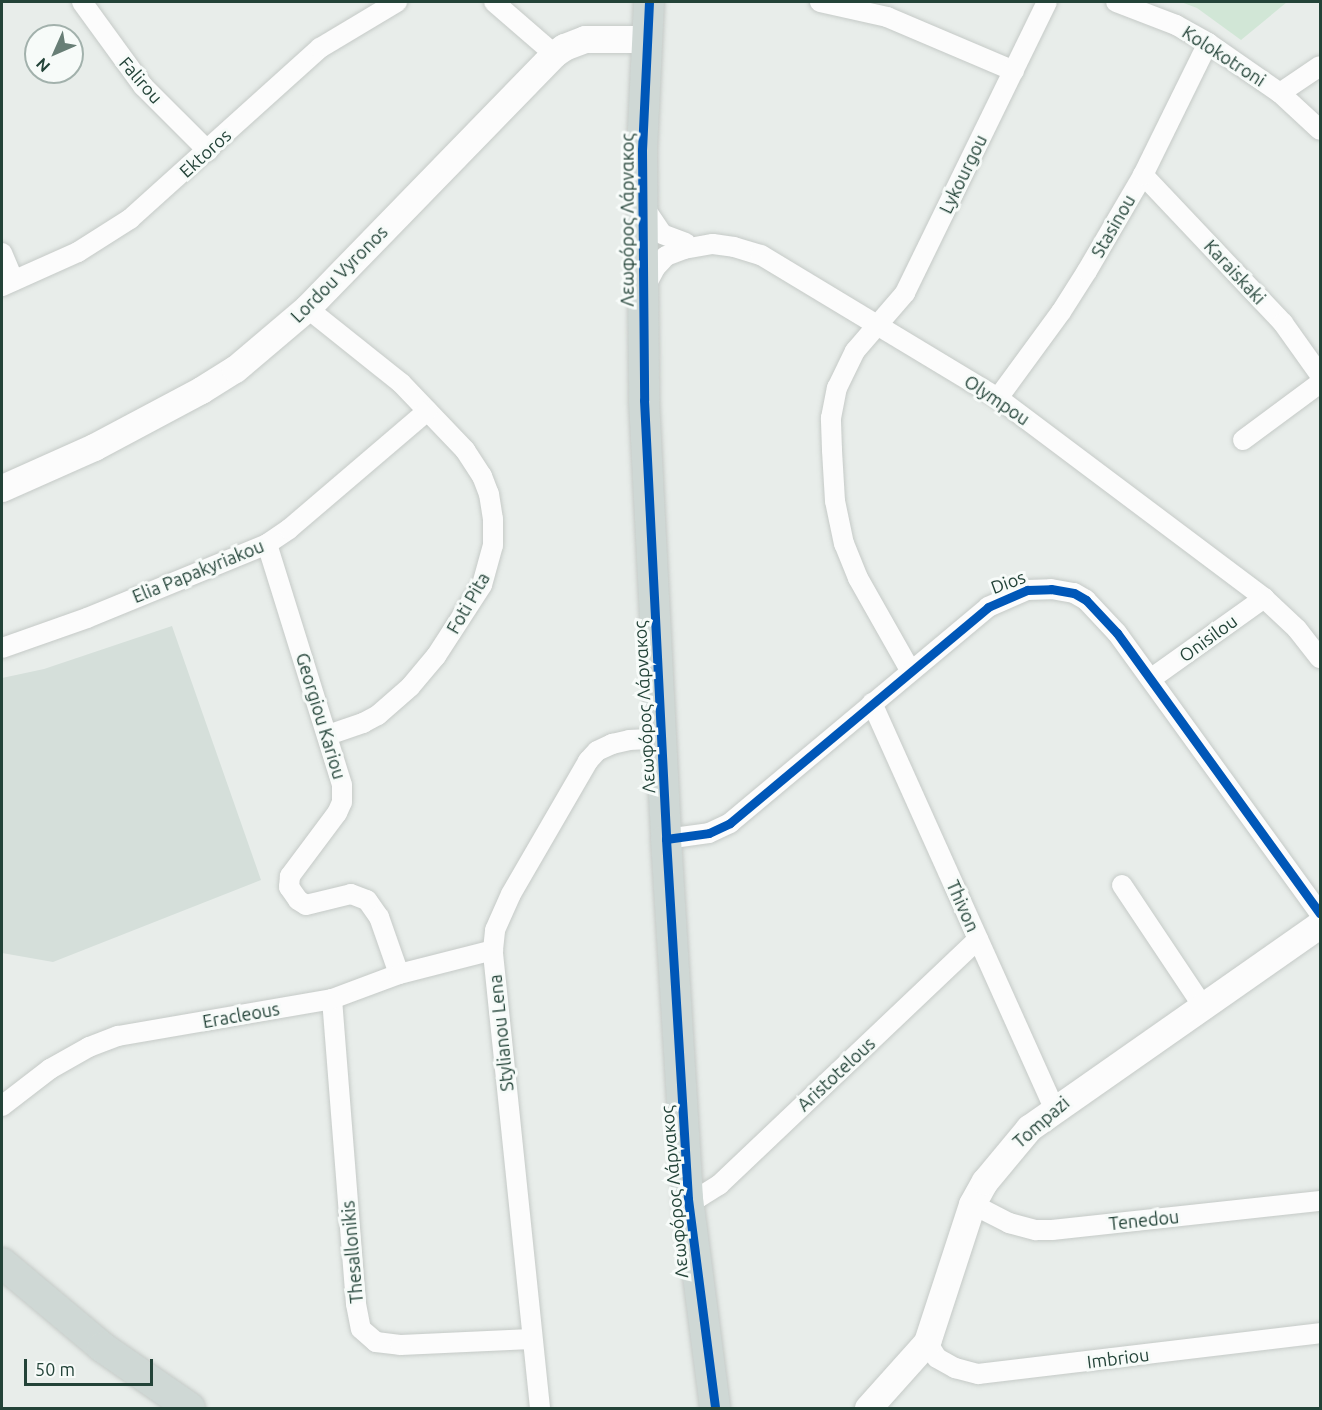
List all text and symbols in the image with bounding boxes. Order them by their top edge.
street label: Kolokotroni [1178,21,1270,91]
north arrow [24,24,84,84]
street label: Falirou [115,52,167,108]
text: N [32,55,53,76]
street label: Ektoros [175,124,235,182]
street label: Lykourgou [935,131,991,217]
street label: Λεωφόρος Λάρνακος [616,133,638,307]
street label: Stasinou [1086,191,1140,261]
street label: Lordou Vyronos [286,221,392,327]
street label: Karaiskaki [1200,235,1270,309]
street label: Olympou [960,370,1034,430]
street label: Elia Papakyriakou [129,535,267,607]
street label: Dios [988,566,1028,598]
street label: Foti Pita [442,569,494,637]
street label: Onisilou [1175,610,1241,666]
street label: Λεωφόρος Λάρνακος [629,620,659,794]
street label: Georgiou Kariou [292,650,350,782]
street label: Thivon [942,877,984,935]
street label: Stylianou Lena [484,974,518,1092]
street label: Eracleous [201,998,281,1032]
street label: Aristotelous [793,1032,879,1116]
street label: Tompazi [1008,1092,1074,1152]
street label: Λεωφόρος Λάρνακος [656,1105,692,1279]
street label: Thesallonikis [337,1200,367,1304]
street label: Tenedou [1108,1206,1180,1234]
street label: Imbriou [1086,1343,1150,1373]
scale bar [27,1347,156,1385]
text: 50 m [35,1359,75,1379]

